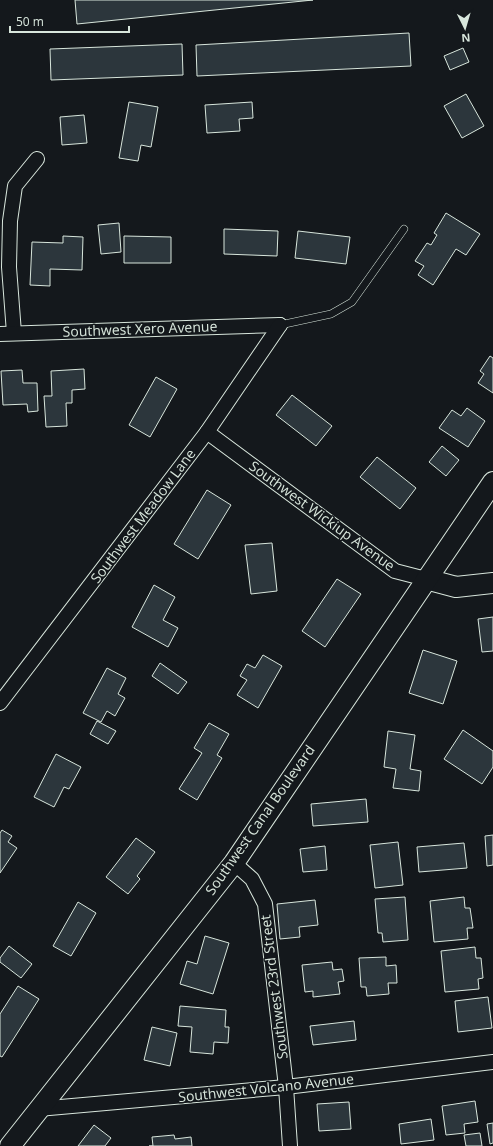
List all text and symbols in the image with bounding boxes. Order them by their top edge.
scale bar [10,8,129,34]
north arrow [445,8,485,48]
text: 50 m [16,13,44,30]
text: N [461,31,471,46]
street label: Southwest Xero Avenue [62,316,218,341]
street label: Southwest Meadow Lane [86,445,199,587]
street label: Southwest Wickiup Avenue [246,456,399,575]
street label: Southwest Canal Boulevard [200,741,319,898]
street label: Southwest 23rd Street [255,914,292,1060]
street label: Southwest Volcano Avenue [177,1069,355,1106]

